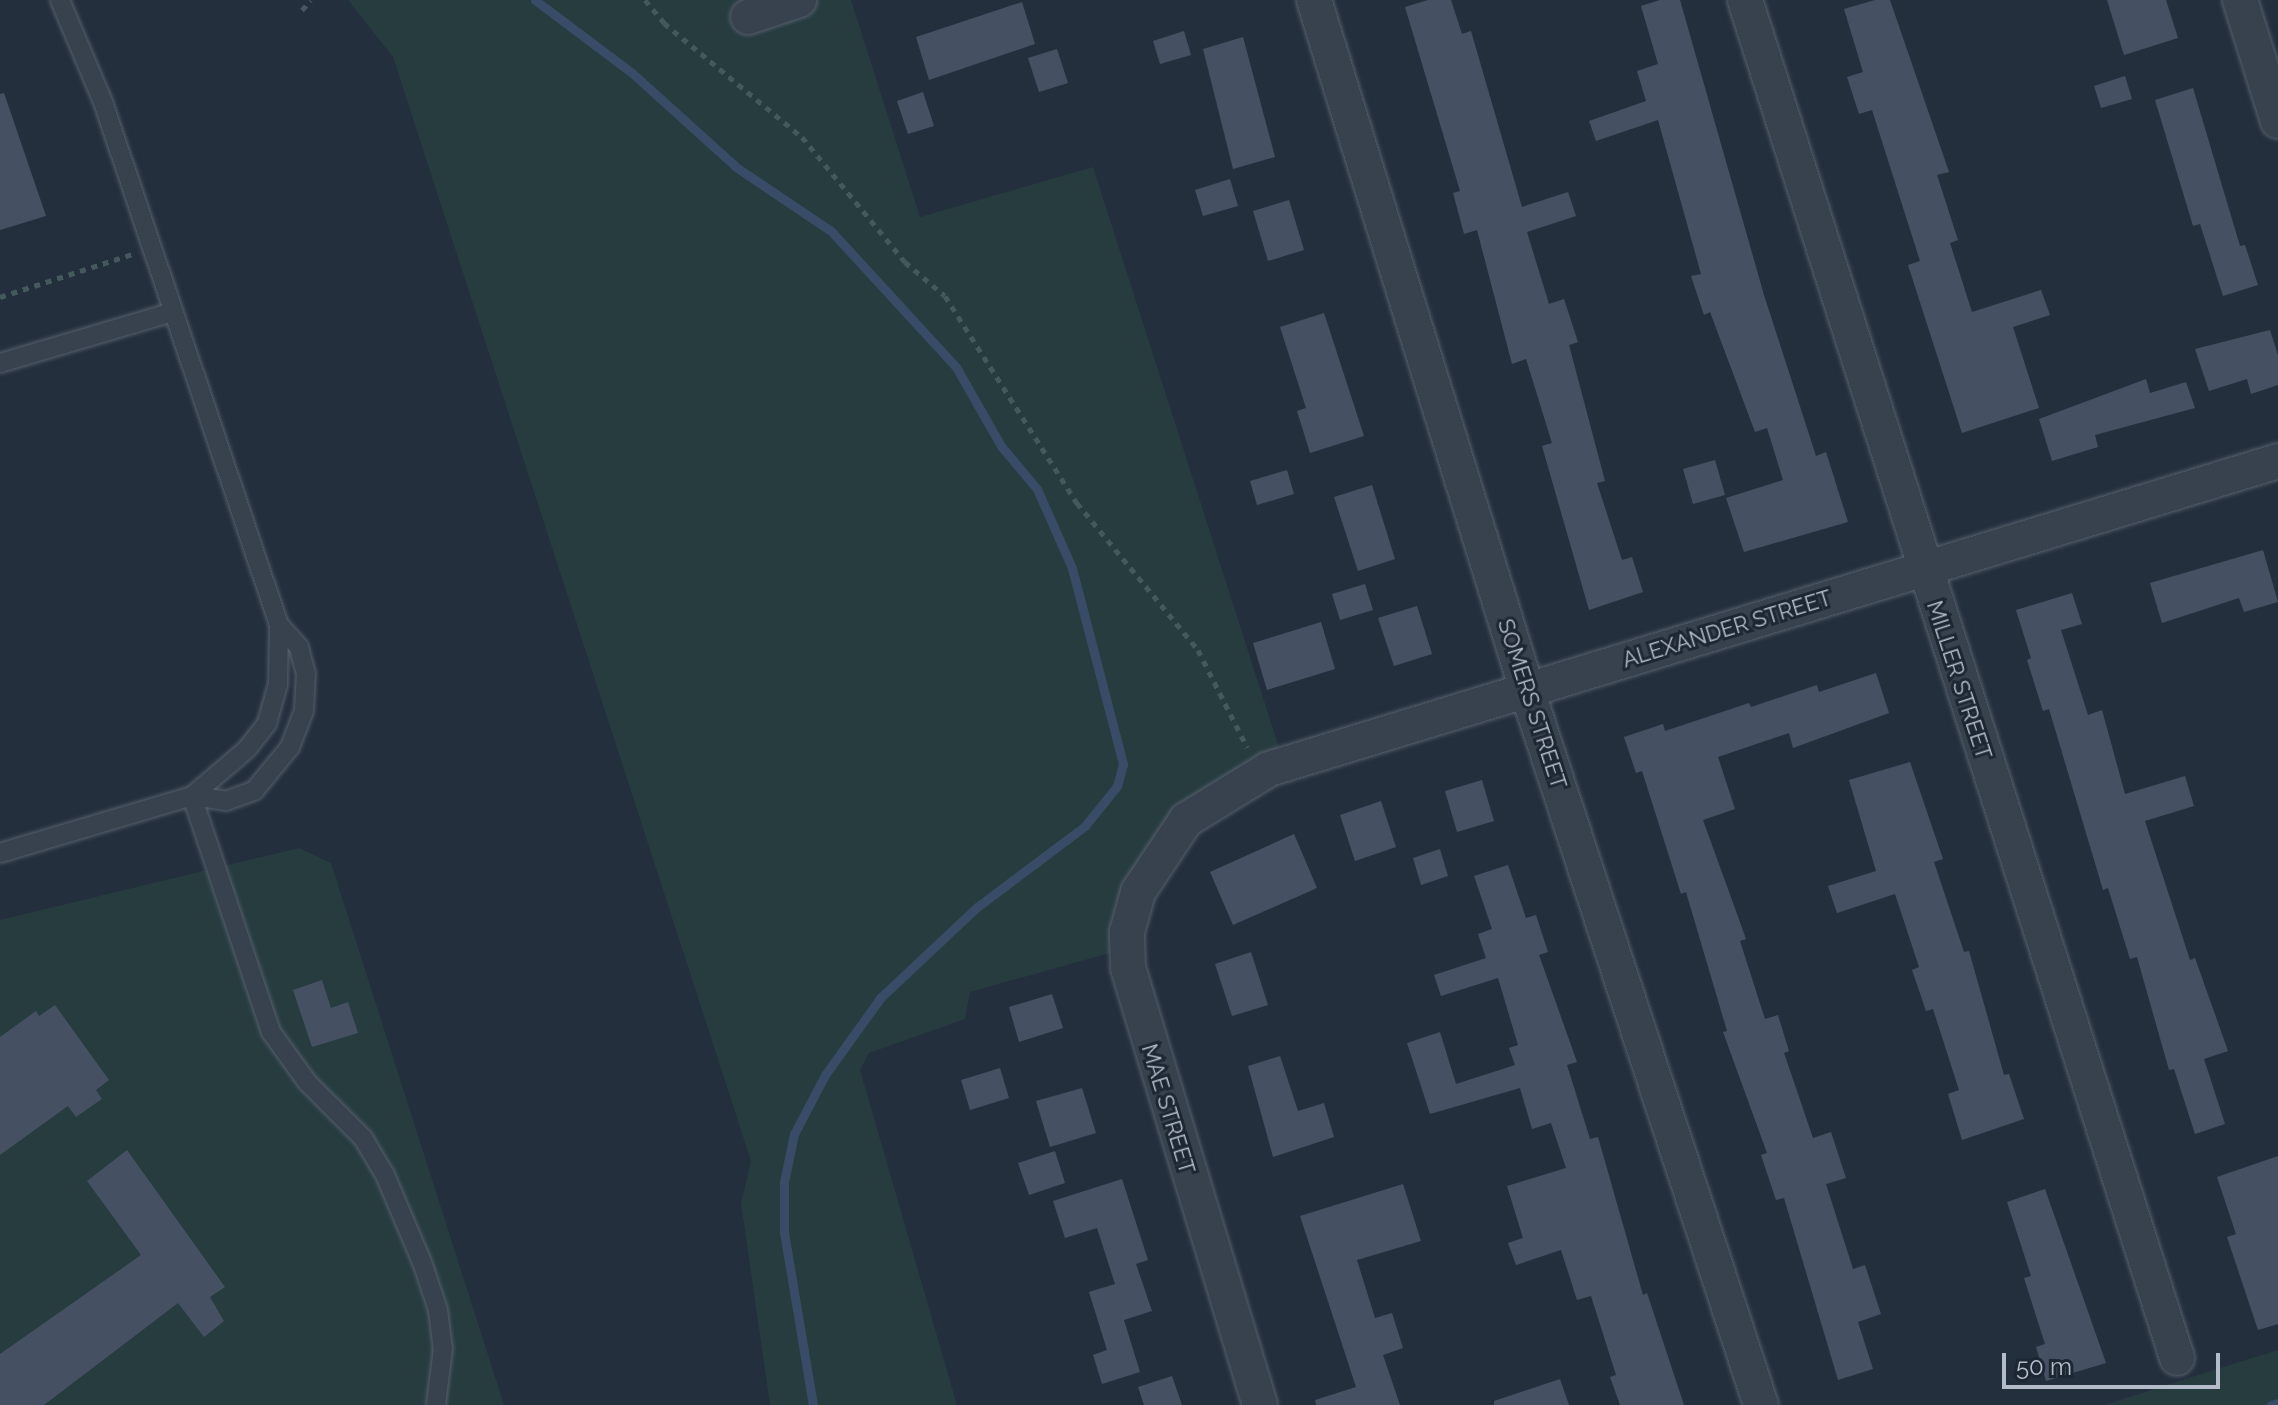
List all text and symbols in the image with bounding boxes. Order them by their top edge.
street label: ALEXANDER STREET [1619,585,1835,673]
street label: MILLER STREET [1921,597,1997,763]
street label: SOMERS STREET [1492,616,1572,792]
street label: MAE STREET [1136,1041,1200,1177]
scale bar [2006,1337,2224,1387]
text: 50 m [2016,1352,2072,1381]

